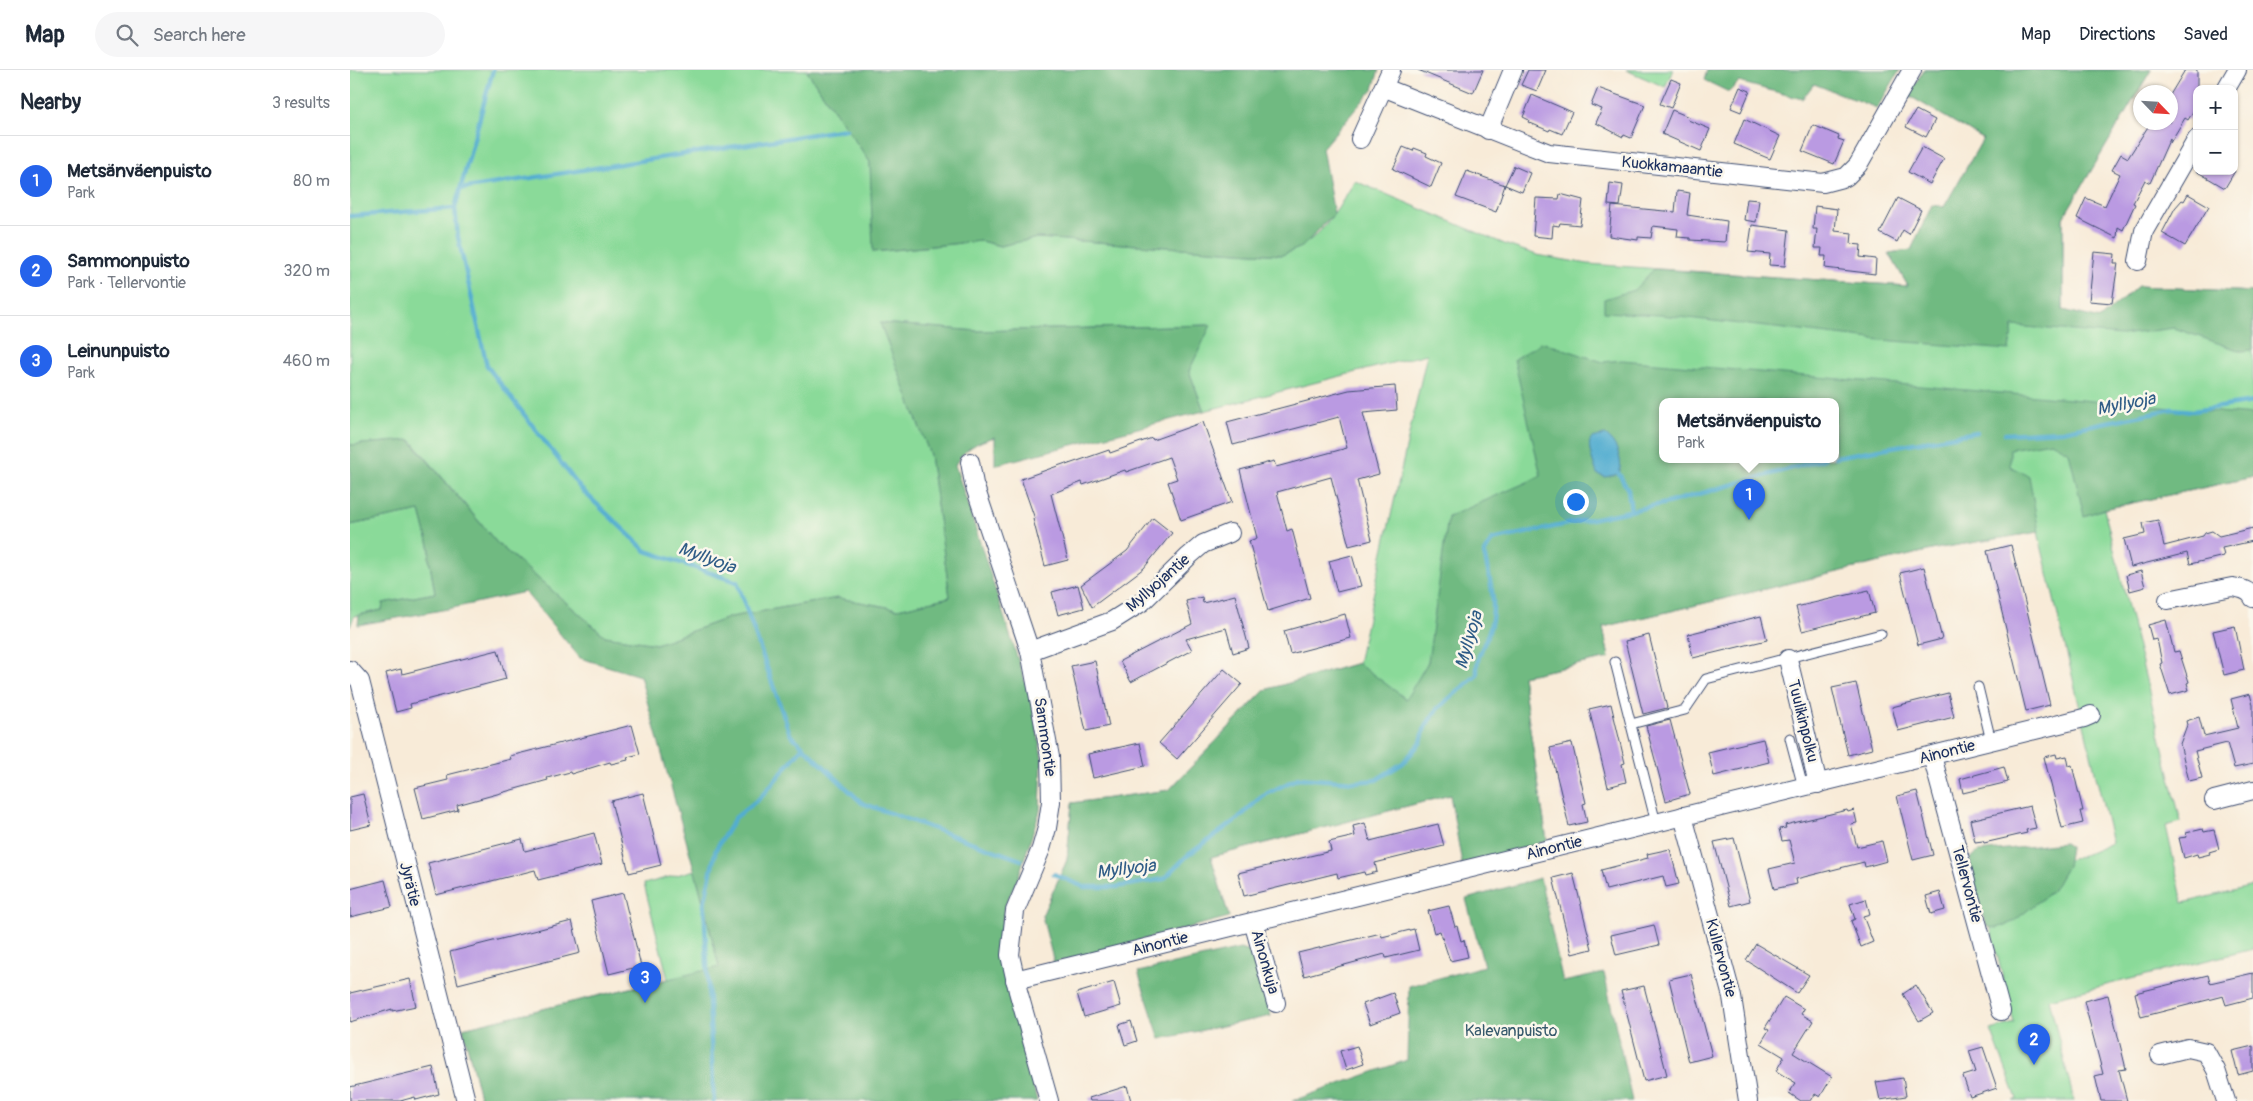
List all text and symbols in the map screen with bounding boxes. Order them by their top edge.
search box [95,12,445,57]
text: Map [25,20,65,49]
icon: search [113,21,141,49]
text: Search here [153,23,246,47]
text: Map [2021,23,2051,46]
text: Directions [2079,23,2155,46]
text: Saved [2183,23,2228,46]
north arrow [2133,85,2178,130]
map controls [2193,85,2238,175]
button: + [2193,85,2238,130]
text: Nearby [20,89,81,116]
text: 3 results [272,93,330,113]
button: − [2193,130,2238,175]
street label: Kuokkamaantie [1620,152,1724,182]
text: Metsänväenpuisto [67,159,212,183]
text: 1 [33,171,39,191]
text: 80 m [293,171,330,191]
text: Park [67,183,95,203]
text: Sammonpuisto [67,249,190,273]
text: 2 [32,261,40,281]
text: 320 m [284,261,330,281]
text: Park · Tellervontie [67,273,186,293]
text: Leinunpuisto [67,339,170,363]
text: 3 [32,351,40,371]
text: 460 m [283,351,330,371]
text: Park [67,363,95,383]
water label: Myllyoja [2095,387,2159,421]
popup [1659,398,1839,463]
text: Metsänväenpuisto [1677,409,1821,433]
text: Park [1677,433,1705,453]
pin: 1 [1733,479,1765,520]
your location [1563,489,1589,515]
water label: Myllyoja [675,537,740,579]
street label: Myllyojantie [1122,550,1194,616]
water label: Myllyoja [1450,607,1489,672]
street label: Tuulikinpolku [1783,678,1823,764]
street label: Sammontie [1030,696,1060,778]
street label: Ainontie [1917,735,1977,769]
street label: Ainontie [1524,831,1584,865]
street label: Tellervontie [1947,843,1987,925]
water label: Myllyoja [1095,854,1158,884]
street label: Jyrätie [395,860,425,908]
street label: Kullervontie [1701,916,1741,1000]
street label: Ainontie [1130,927,1190,961]
street label: Ainonkuja [1246,928,1284,996]
pin: 3 [629,962,661,1003]
park label: Kalevanpuisto [1465,1021,1558,1041]
pin: 2 [2018,1024,2050,1065]

